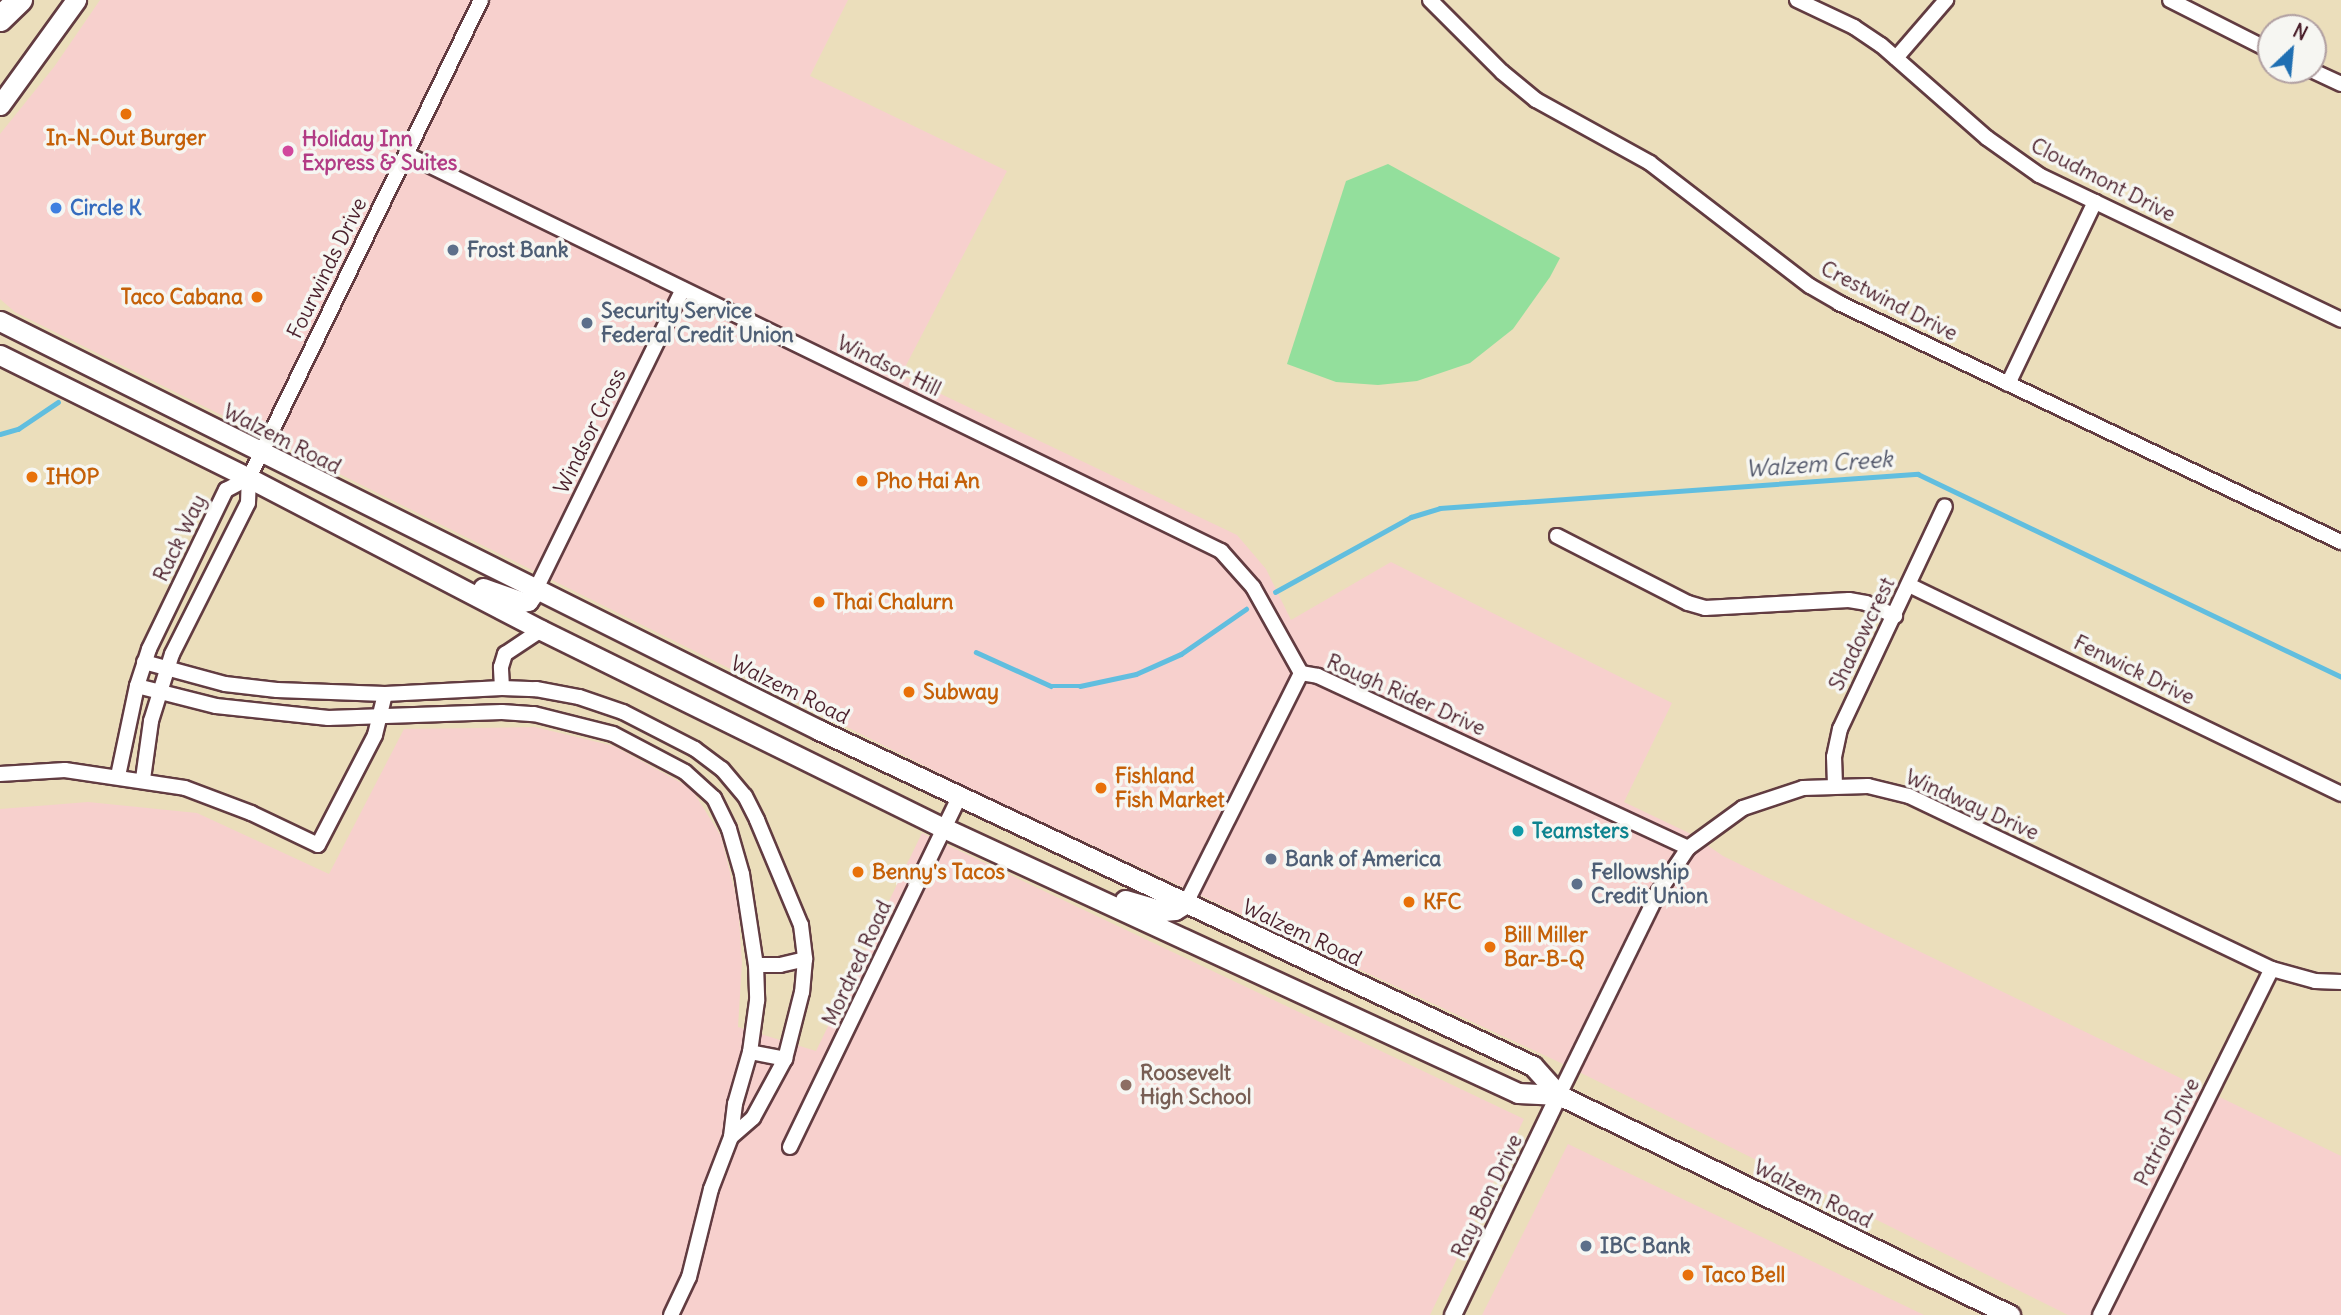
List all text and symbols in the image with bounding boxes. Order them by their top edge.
north arrow [2257,14,2327,84]
text: N [2289,18,2311,46]
marker: In-N-Out Burger [118,106,134,122]
place label: In-N-Out Burger [46,125,206,151]
place label: Holiday Inn Express & Suites [302,126,457,176]
street label: Cloudmont Drive [2027,133,2179,227]
marker: Holiday Inn Express & Suites [280,143,296,159]
street label: Fourwinds Drive [282,193,372,343]
place label: Circle K [70,195,142,221]
marker: Circle K [48,200,64,216]
place label: Frost Bank [467,237,568,263]
marker: Frost Bank [445,242,461,258]
street label: Crestwind Drive [1816,256,1962,346]
place label: Taco Cabana [121,284,243,310]
marker: Taco Cabana [249,289,265,305]
place label: Security Service Federal Credit Union [601,298,794,348]
marker: Security Service Federal Credit Union [579,315,595,331]
street label: Windsor Hill [833,330,945,402]
street label: Windsor Cross [549,364,631,498]
street label: Walzem Road [219,399,345,479]
water label: Walzem Creek [1745,445,1893,483]
place label: IHOP [46,464,99,490]
place label: Pho Hai An [876,468,980,494]
marker: IHOP [24,469,40,485]
marker: Pho Hai An [854,473,870,489]
street label: Rack Way [148,490,212,586]
street label: Shadowcrest [1824,573,1900,695]
place label: Thai Chalurn [833,589,953,615]
marker: Thai Chalurn [811,594,827,610]
street label: Fenwick Drive [2069,630,2199,710]
street label: Rough Rider Drive [1323,649,1489,741]
street label: Walzem Road [727,650,853,730]
place label: Subway [923,679,999,705]
marker: Subway [901,684,917,700]
place label: Fishland Fish Market [1115,763,1225,813]
street label: Windway Drive [1901,764,2043,846]
marker: Fishland Fish Market [1093,780,1109,796]
place label: Teamsters [1532,818,1629,844]
marker: Teamsters [1510,823,1526,839]
place label: Bank of America [1285,846,1441,872]
marker: Bank of America [1263,851,1279,867]
place label: Benny's Tacos [872,859,1005,885]
place label: Fellowship Credit Union [1591,859,1708,909]
marker: Benny's Tacos [850,864,866,880]
marker: Fellowship Credit Union [1569,876,1585,892]
place label: KFC [1423,889,1461,915]
street label: Walzem Road [1238,894,1366,972]
marker: KFC [1401,894,1417,910]
street label: Mordred Road [817,896,897,1030]
place label: Bill Miller Bar-B-Q [1504,922,1588,972]
marker: Bill Miller Bar-B-Q [1482,939,1498,955]
place label: Roosevelt High School [1140,1060,1251,1110]
street label: Patriot Drive [2129,1074,2205,1190]
marker: Roosevelt High School [1118,1077,1134,1093]
street label: Ray Bon Drive [1446,1130,1528,1262]
street label: Walzem Road [1750,1154,1876,1234]
place label: IBC Bank [1600,1233,1690,1259]
marker: IBC Bank [1578,1238,1594,1254]
place label: Taco Bell [1702,1262,1785,1288]
marker: Taco Bell [1680,1267,1696,1283]

